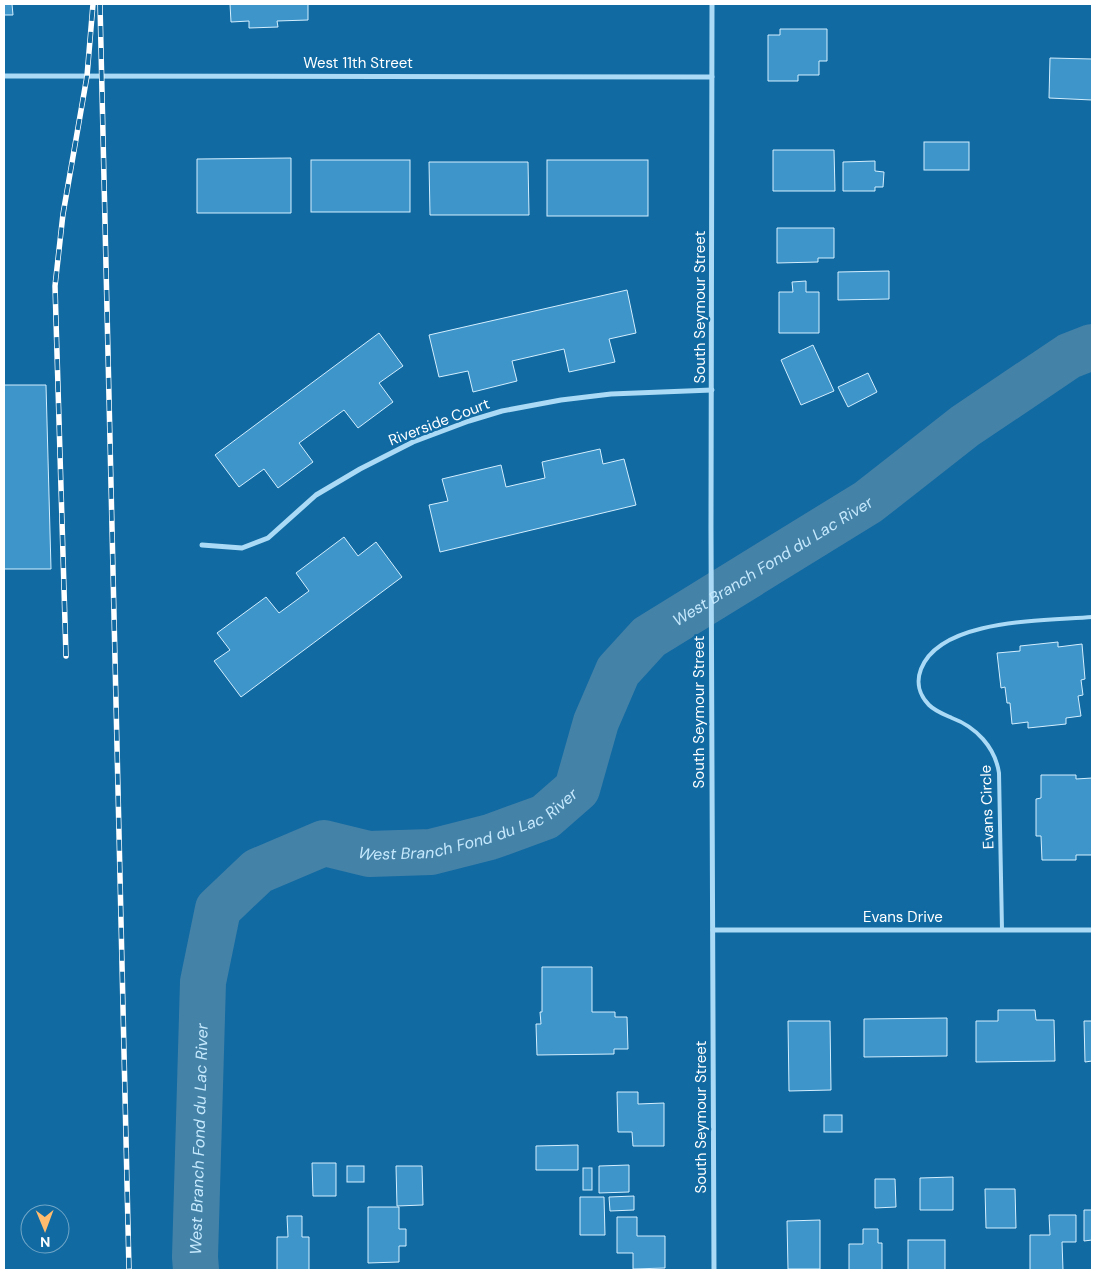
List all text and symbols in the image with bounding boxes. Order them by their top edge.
street label: West 11th Street [303,53,413,73]
street label: South Seymour Street [690,230,710,383]
street label: Riverside Court [386,393,493,450]
water label: West Branch Fond du Lac River [669,491,878,631]
street label: South Seymour Street [689,635,709,788]
street label: Evans Circle [976,764,998,850]
water label: West Branch Fond du Lac River [356,783,583,866]
street label: Evans Drive [863,907,943,927]
water label: West Branch Fond du Lac River [185,1022,213,1255]
street label: South Seymour Street [691,1040,711,1193]
north arrow [20,1204,70,1254]
text: N [40,1233,50,1251]

